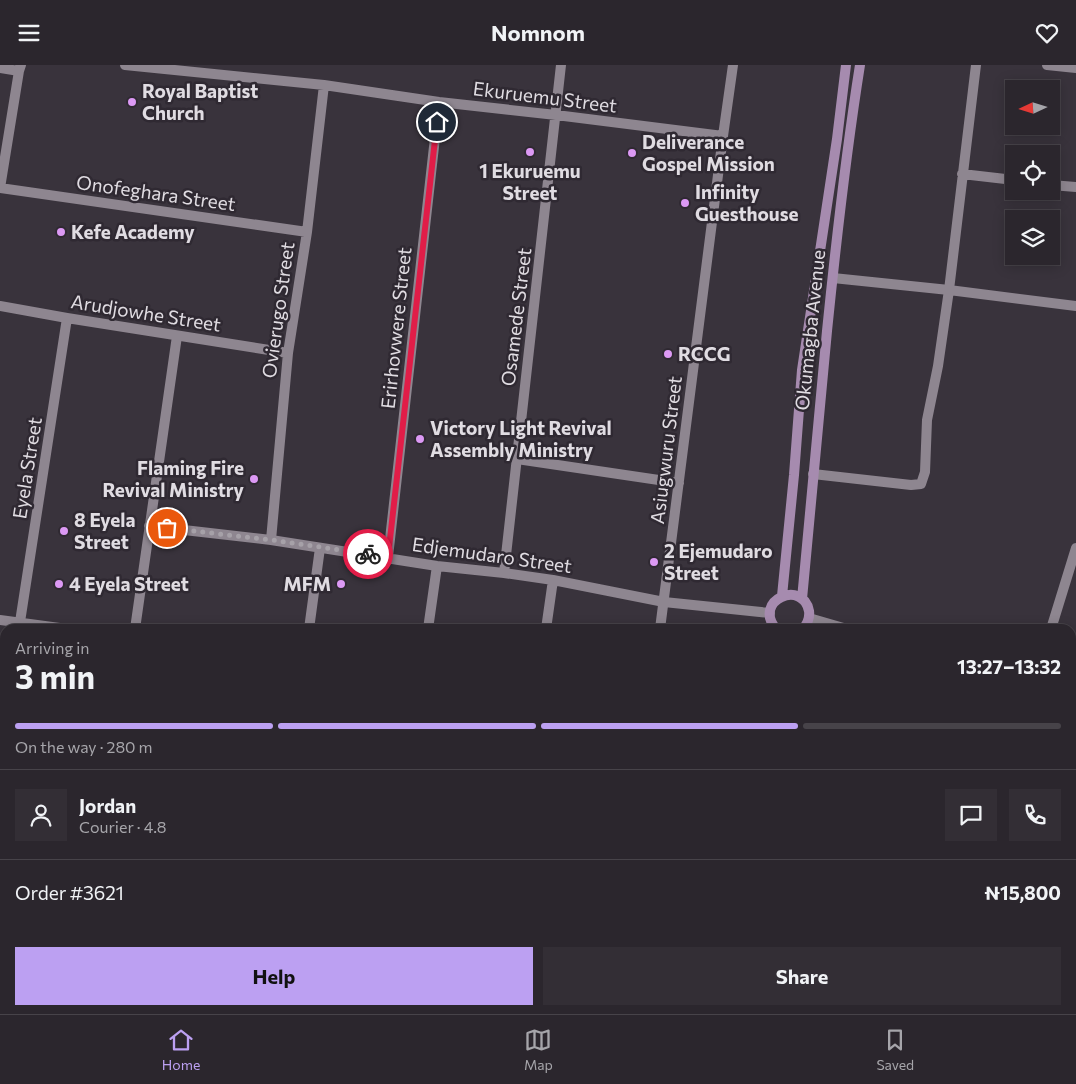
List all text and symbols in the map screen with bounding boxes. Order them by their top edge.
icon: menu [15,19,43,47]
text: Nomnom [491,19,585,46]
icon: heart [1033,19,1061,47]
street label: Ekuruemu Street [472,76,619,117]
place label: Royal Baptist Church [142,79,258,124]
north arrow [1005,80,1060,135]
map controls [1005,80,1060,265]
marker: Royal Baptist Church [126,96,138,108]
pin [416,101,458,143]
icon: home [423,108,451,136]
place label: Deliverance Gospel Mission [642,130,775,175]
button: locate [1005,145,1060,200]
marker: 1 Ekuruemu Street [524,146,536,158]
marker: Deliverance Gospel Mission [626,147,638,159]
place label: 1 Ekuruemu Street [479,159,581,204]
street label: Onofeghara Street [75,170,237,215]
place label: Infinity Guesthouse [695,180,799,225]
marker: Infinity Guesthouse [679,197,691,209]
button: layers [1005,210,1060,265]
place label: Kefe Academy [71,220,195,243]
marker: Kefe Academy [55,226,67,238]
street label: Ovierugo Street [257,240,298,379]
street label: Erirhovwere Street [376,246,415,410]
street label: Osamede Street [496,246,535,387]
street label: Okumagba Avenue [790,248,829,411]
street label: Arudjowhe Street [69,289,223,336]
place label: RCCG [678,342,731,365]
marker: RCCG [662,348,674,360]
street label: Asiugwuru Street [645,374,686,525]
street label: Eyela Street [7,415,46,520]
place label: Victory Light Revival Assembly Ministry [430,416,612,461]
marker: Victory Light Revival Assembly Ministry [414,433,426,445]
place label: Flaming Fire Revival Ministry [102,456,245,501]
marker: Flaming Fire Revival Ministry [248,473,260,485]
pin [146,507,188,549]
place label: 8 Eyela Street [74,508,136,553]
icon: bag [153,514,181,542]
marker: 8 Eyela Street [58,525,70,537]
courier [343,529,393,579]
street label: Edjemudaro Street [411,532,574,577]
place label: 2 Ejemudaro Street [664,539,773,584]
icon: bike [354,540,382,568]
marker: 2 Ejemudaro Street [648,556,660,568]
place label: 4 Eyela Street [69,572,189,595]
place label: MFM [283,572,331,595]
marker: 4 Eyela Street [53,578,65,590]
marker: MFM [335,578,347,590]
text: Arriving in [15,638,89,657]
text: 13:27–13:32 [957,655,1061,678]
text: 3 min [15,656,95,696]
text: On the way · 280 m [15,737,153,756]
button: person [15,789,67,841]
button: chat [945,789,997,841]
button: phone [1009,789,1061,841]
text: Jordan [79,794,136,817]
text: Courier · 4.8 [79,817,166,836]
text: Order #3621 [15,881,124,904]
text: ₦15,800 [984,881,1061,904]
button: Help [15,947,533,1005]
button: Share [543,947,1061,1005]
tab: Home [162,1026,200,1073]
tab: Map [524,1026,553,1073]
tab: Saved [876,1026,914,1073]

